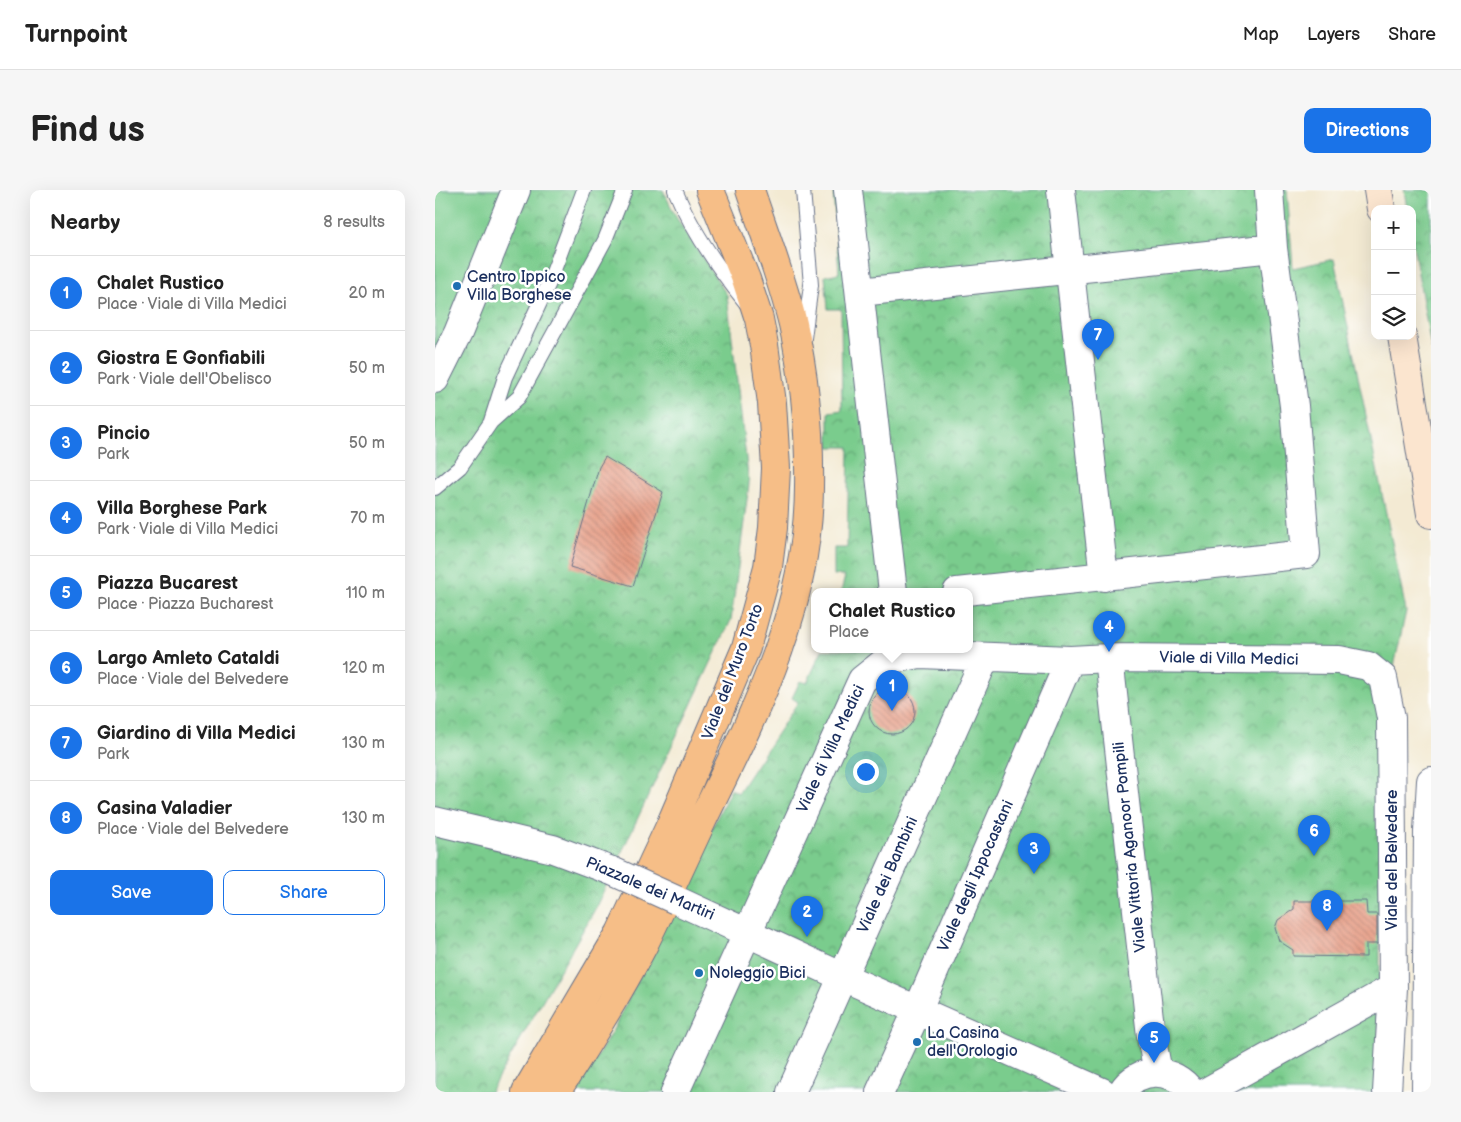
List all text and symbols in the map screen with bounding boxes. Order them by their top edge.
text: Turnpoint [25,20,128,49]
text: Map [1243,24,1279,45]
text: Layers [1307,24,1360,45]
text: Share [1388,24,1436,45]
button: Directions [1304,108,1431,153]
text: Find us [30,109,145,152]
map controls [1371,205,1416,340]
button: + [1371,205,1416,250]
text: Nearby [50,210,120,235]
text: 8 results [323,213,385,232]
button: − [1371,250,1416,295]
place label: Centro Ippico Villa Borghese [467,268,572,305]
text: Chalet Rustico [97,272,224,295]
marker: Centro Ippico Villa Borghese [451,280,463,292]
text: 1 [63,284,69,303]
text: 20 m [349,284,385,303]
text: Place · Viale di Villa Medici [97,295,287,314]
button: layers [1371,295,1416,340]
pin: 7 [1082,319,1114,360]
text: Giostra E Gonfiabili [97,347,265,370]
text: 2 [61,359,71,378]
text: 50 m [349,359,385,378]
text: Park · Viale dell'Obelisco [97,370,272,389]
text: Pincio [97,422,150,445]
text: 3 [61,434,71,453]
text: 50 m [349,434,385,453]
text: Park [97,445,129,464]
text: Villa Borghese Park [97,497,267,520]
text: 4 [61,509,71,528]
text: 70 m [350,509,385,528]
text: Park · Viale di Villa Medici [97,520,278,539]
text: Piazza Bucarest [97,572,238,595]
text: 5 [61,584,71,603]
text: 110 m [346,584,385,603]
popup [811,588,973,653]
text: Place · Piazza Bucharest [97,595,273,614]
text: Chalet Rustico [828,600,956,623]
street label: Viale del Muro Torto [698,601,768,743]
pin: 4 [1093,611,1125,652]
text: Place [828,623,869,642]
text: Largo Amleto Cataldi [97,647,280,670]
street label: Viale di Villa Medici [1159,648,1299,670]
text: 6 [61,659,71,678]
text: 120 m [342,659,385,678]
text: Place · Viale del Belvedere [97,670,289,689]
pin: 1 [876,670,908,711]
street label: Viale di Villa Medici [793,682,869,816]
text: Giardino di Villa Medici [97,722,296,745]
text: 7 [62,734,70,753]
text: 130 m [342,734,385,753]
street label: Viale Vittoria Aganoor Pompili [1109,741,1151,953]
text: Park [97,745,129,764]
your location [853,759,879,785]
street label: Viale del Belvedere [1383,789,1402,931]
text: Casina Valadier [97,797,232,820]
street label: Viale degli Ippocastani [934,797,1018,955]
text: 8 [61,809,71,828]
text: 130 m [342,809,385,828]
street label: Viale dei Bambini [854,814,922,936]
pin: 6 [1298,815,1330,856]
text: Place · Viale del Belvedere [97,820,289,839]
pin: 3 [1018,833,1050,874]
street label: Piazzale dei Martiri [583,853,717,925]
button: Save [50,870,213,915]
button: Share [223,870,385,915]
pin: 8 [1311,890,1343,931]
pin: 2 [791,896,823,937]
place label: Noleggio Bici [709,964,806,983]
marker: Noleggio Bici [693,967,705,979]
pin: 5 [1138,1022,1170,1063]
place label: La Casina dell'Orologio [927,1024,1018,1061]
marker: La Casina dell'Orologio [911,1036,923,1048]

